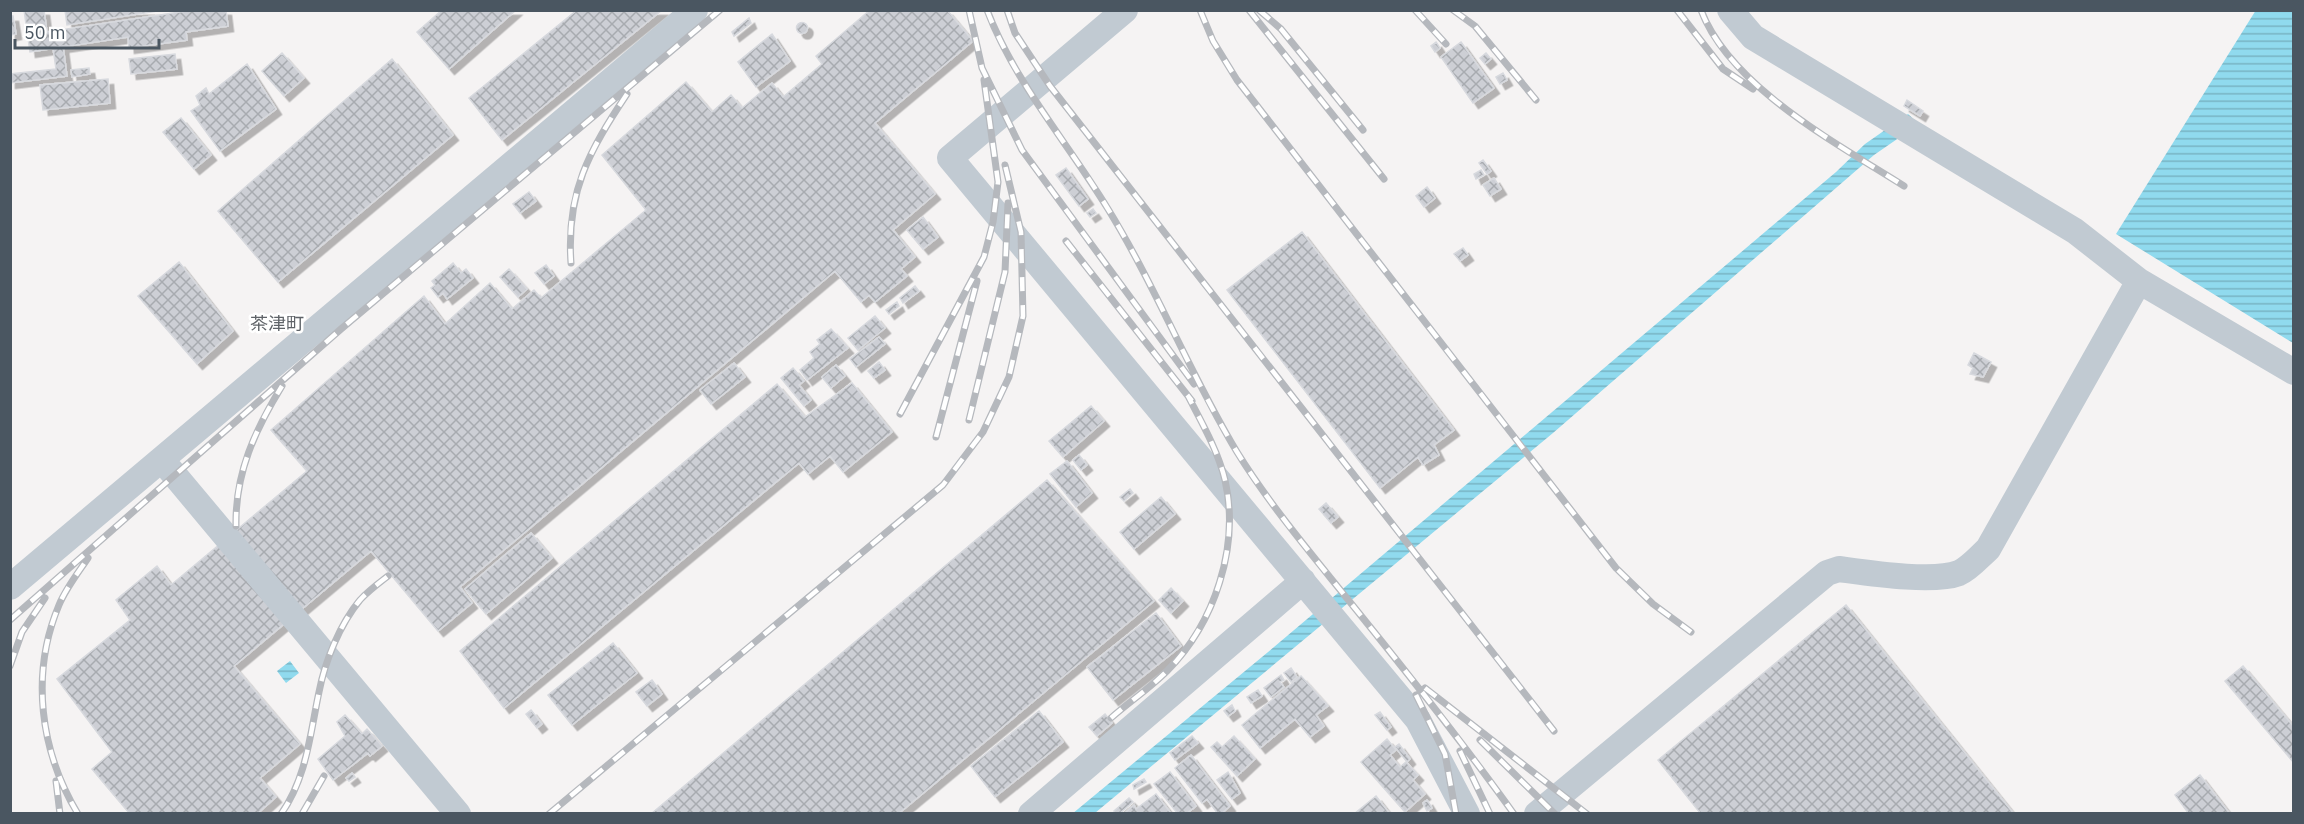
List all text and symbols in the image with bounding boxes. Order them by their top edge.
scale bar [15,12,159,50]
text: 50 m [24,21,66,44]
district label: 茶津町 [250,312,304,335]

